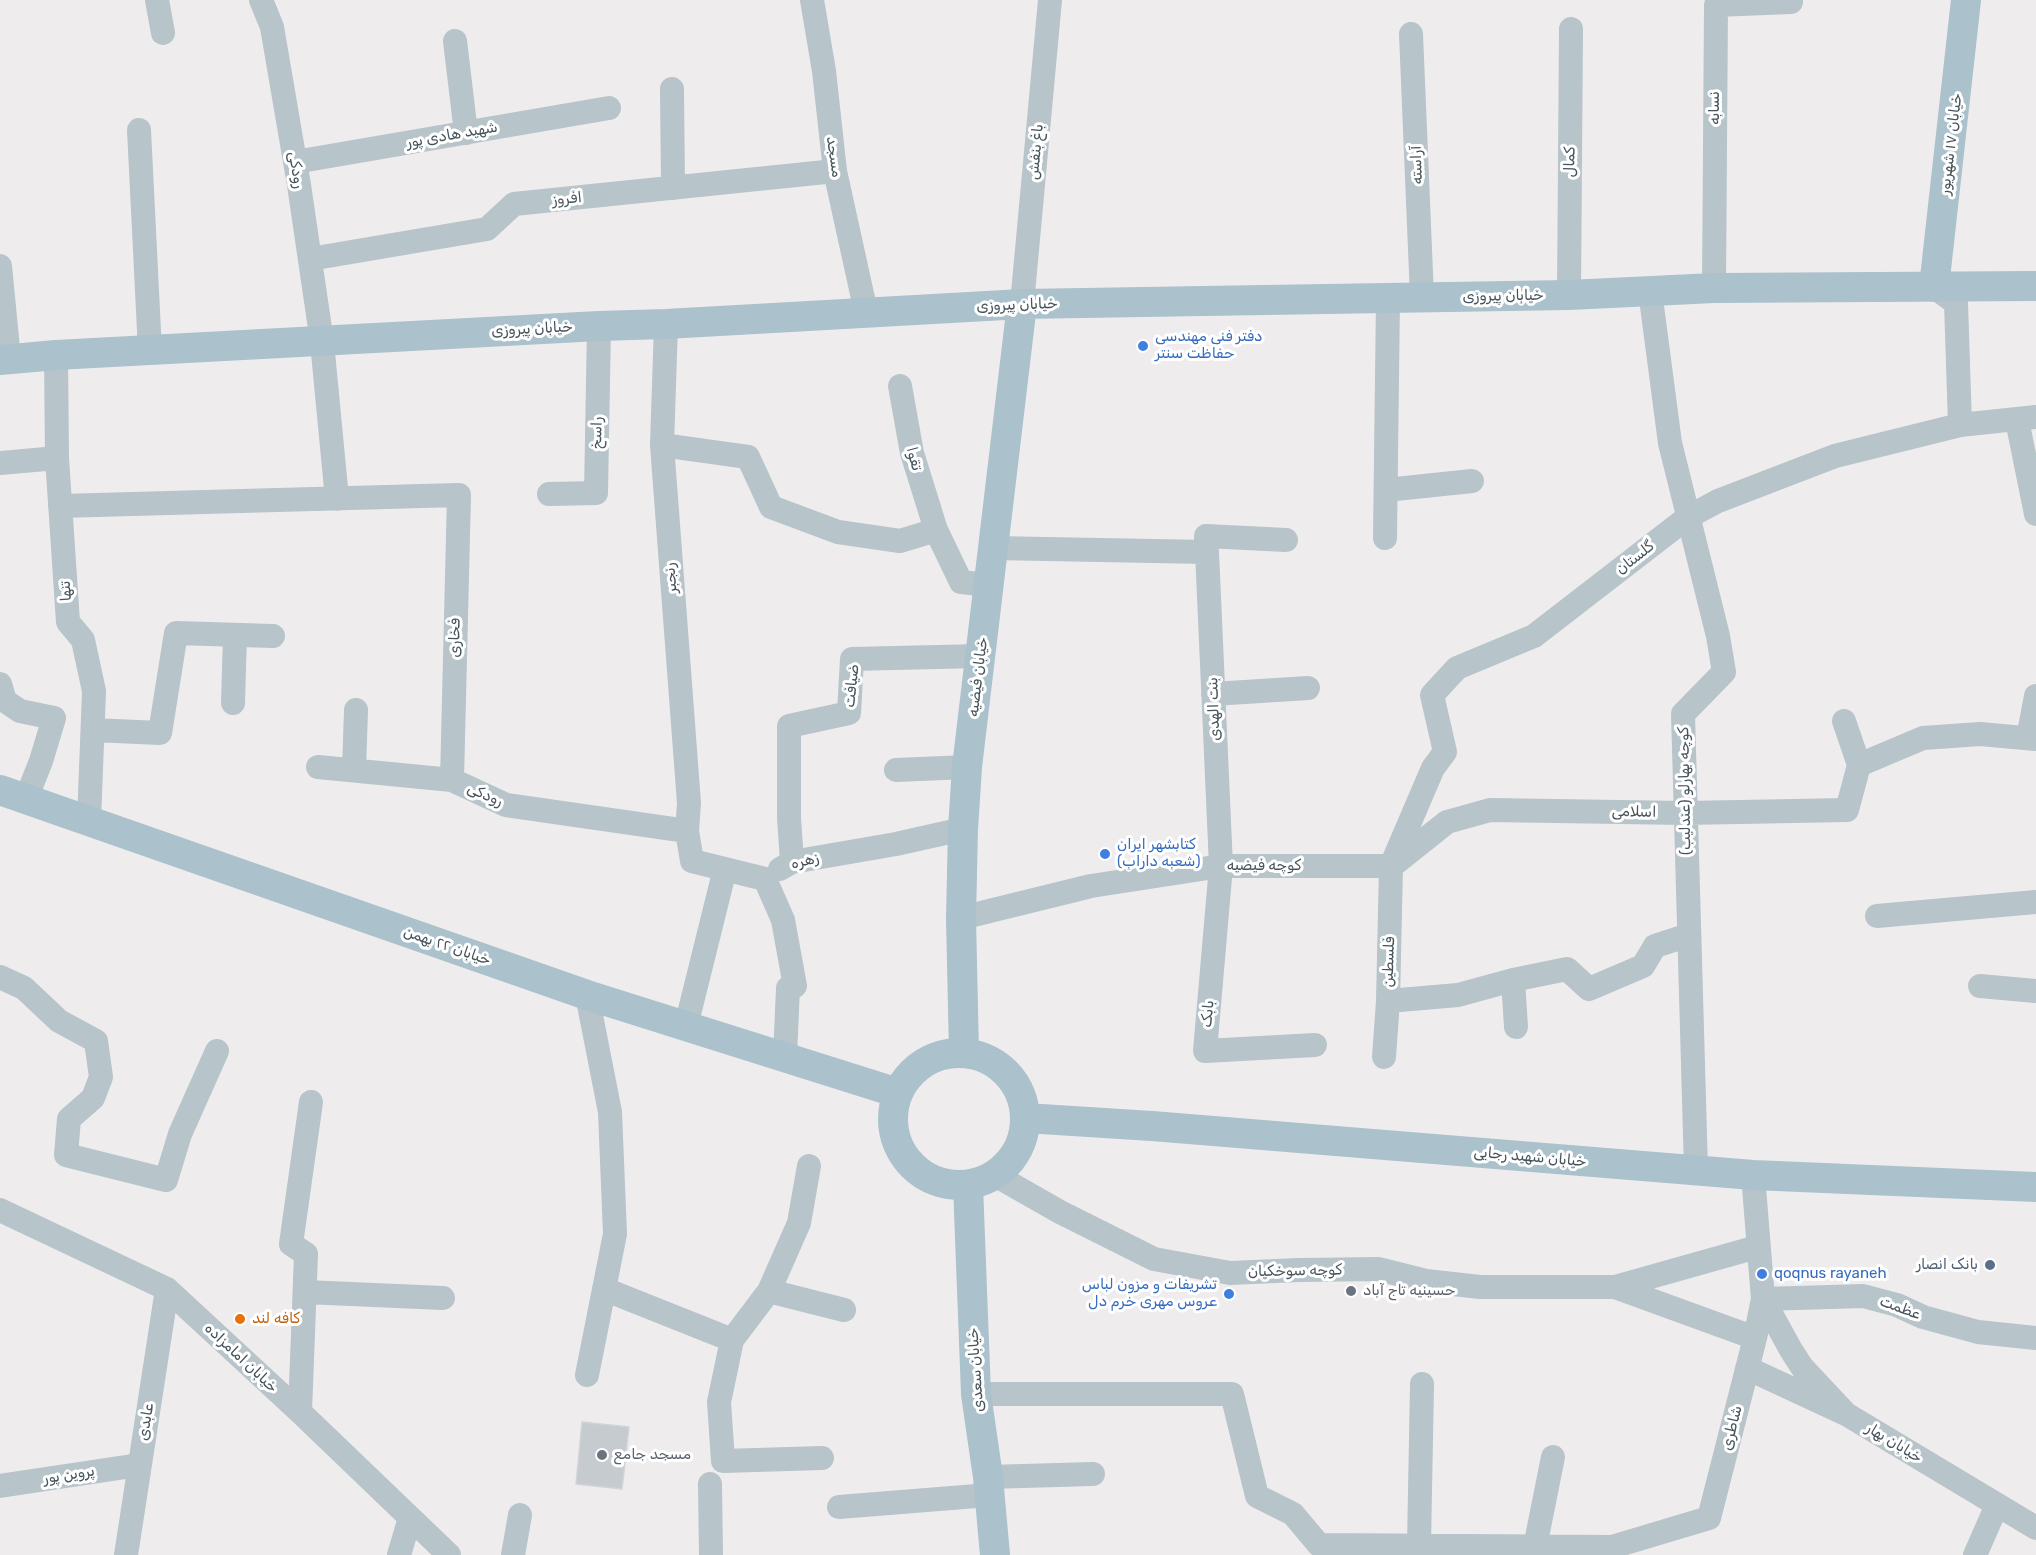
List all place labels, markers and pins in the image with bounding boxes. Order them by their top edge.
place label: دفتر فنی مهندسی حفاظت سنتر [1155,328,1262,363]
marker: دفتر فنی مهندسی حفاظت سنتر [1136,339,1150,353]
place label: کتابشهر ایران (شعبه داراب) [1117,836,1201,871]
marker: کتابشهر ایران (شعبه داراب) [1098,847,1112,861]
place label: بانک انصار [1916,1256,1978,1274]
marker: بانک انصار [1983,1258,1997,1272]
place label: qoqnus rayaneh [1774,1265,1887,1283]
marker: qoqnus rayaneh [1755,1267,1769,1281]
place label: تشریفات و مزون لباس عروس مهری خرم دل [1082,1276,1217,1311]
place label: حسینیه تاج آباد [1363,1282,1455,1300]
marker: حسینیه تاج آباد [1344,1284,1358,1298]
marker: تشریفات و مزون لباس عروس مهری خرم دل [1222,1287,1236,1301]
place label: كافه لند [252,1310,300,1328]
marker: كافه لند [233,1312,247,1326]
place label: مسجد جامع [614,1446,691,1464]
marker: مسجد جامع [595,1448,609,1462]

